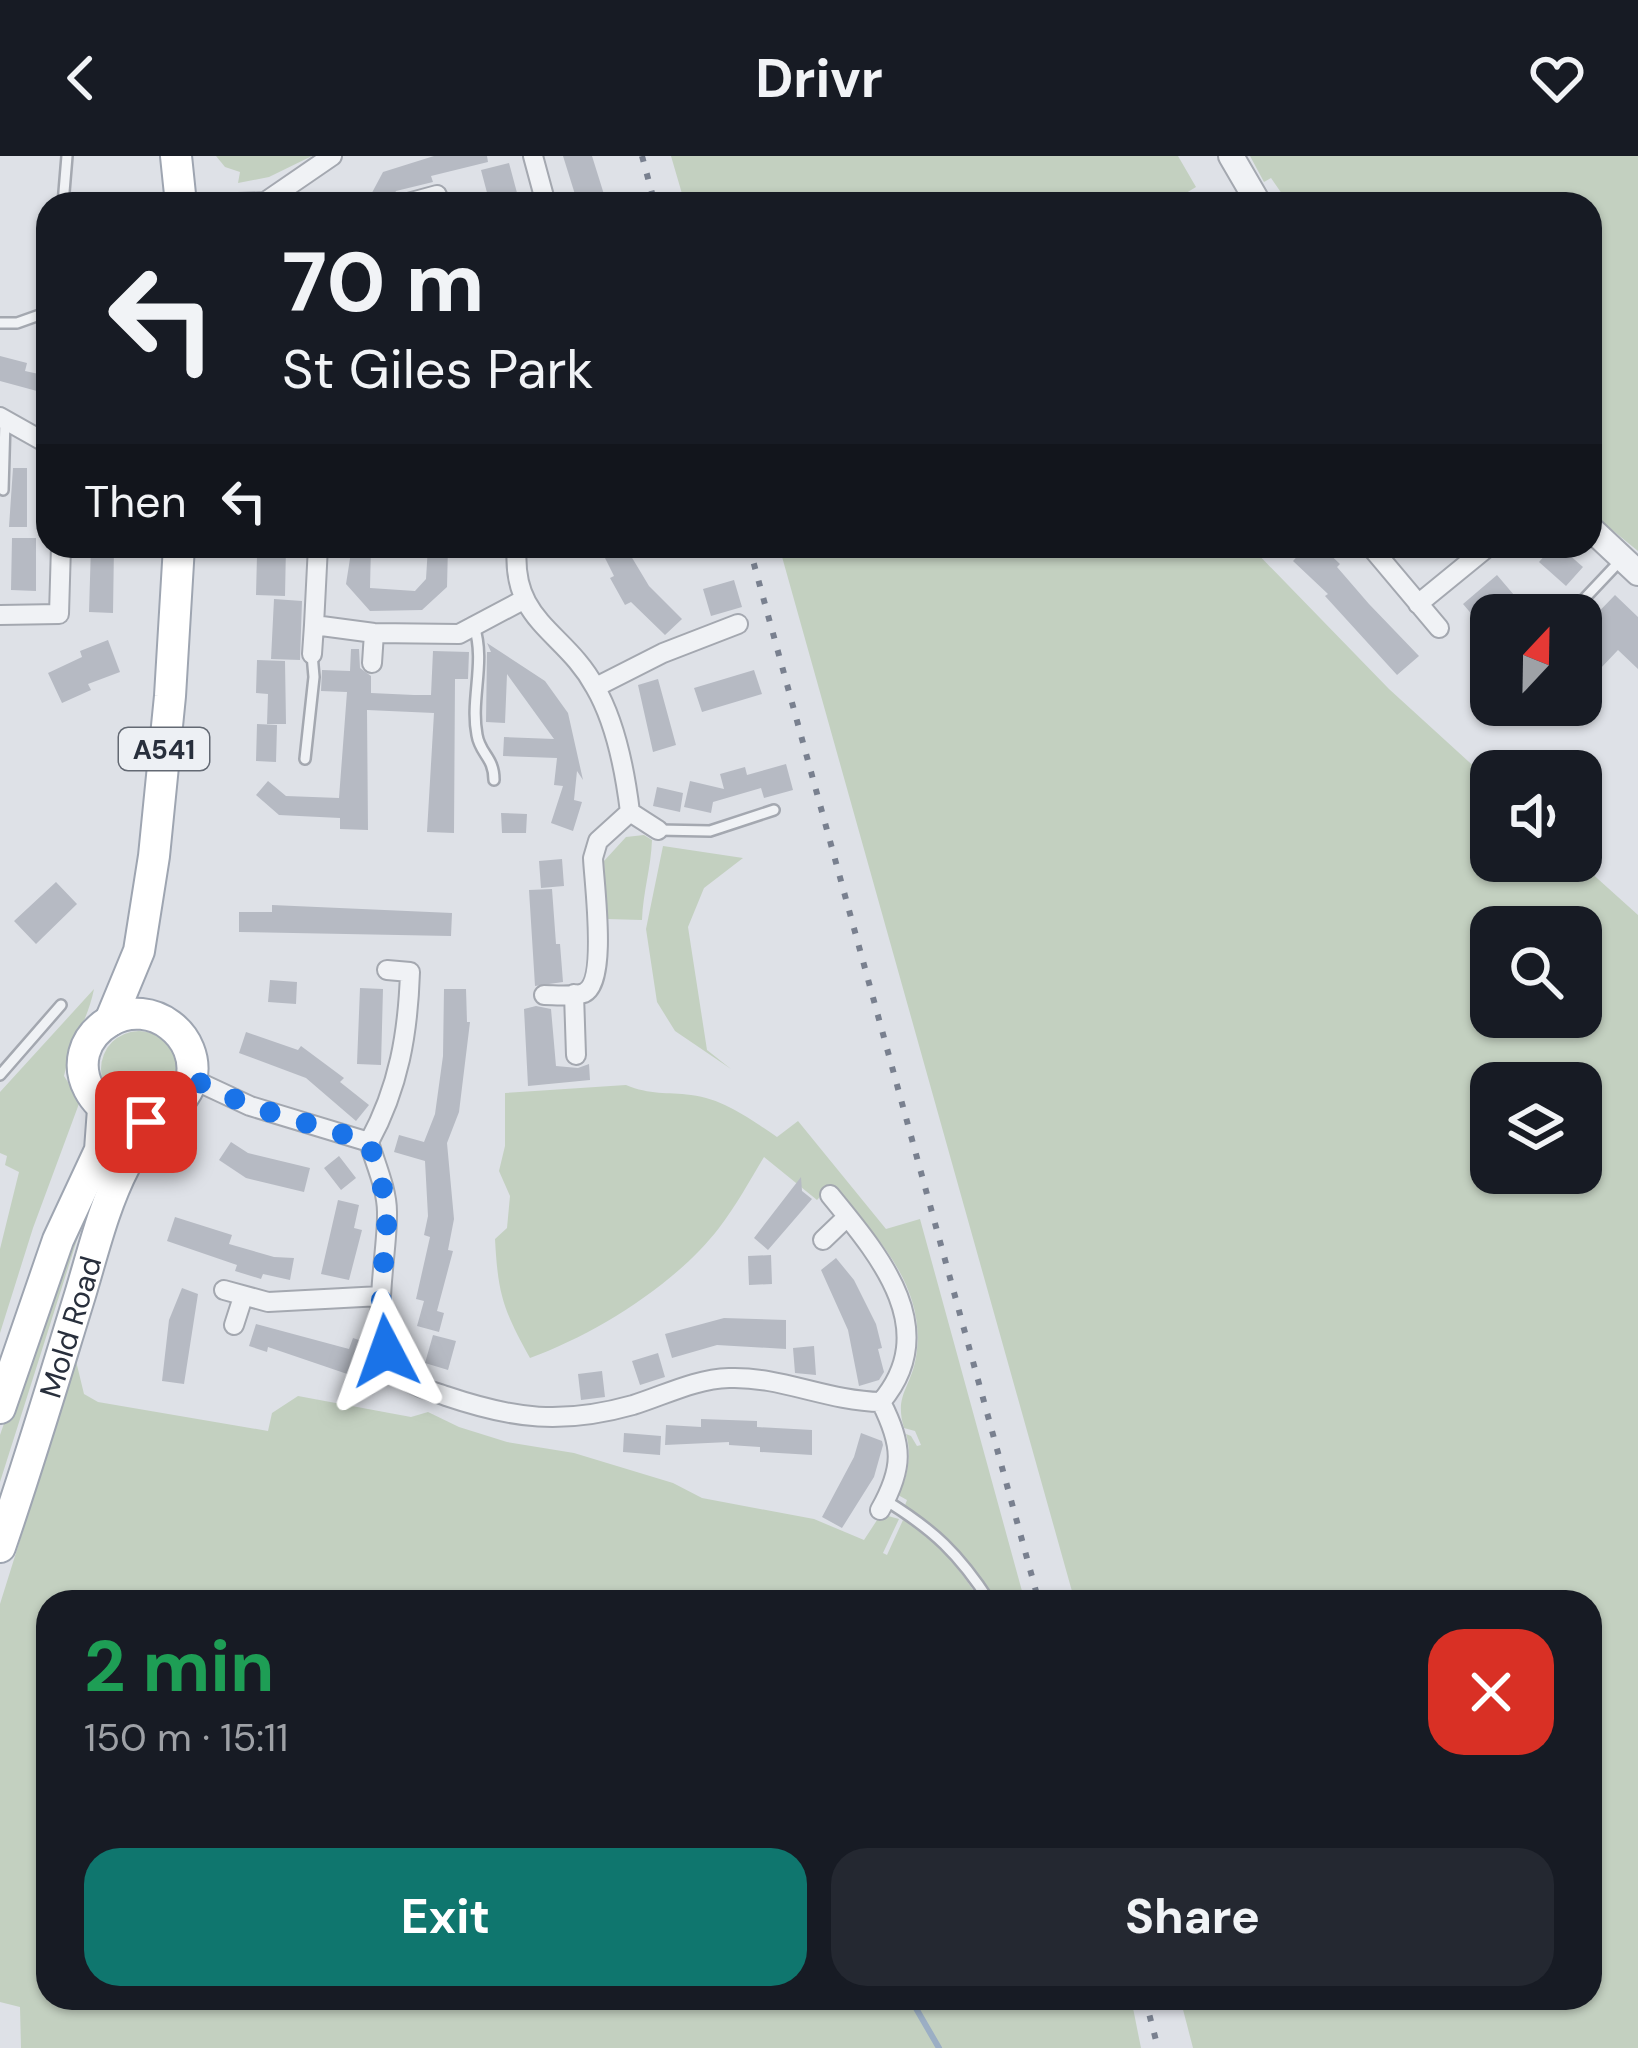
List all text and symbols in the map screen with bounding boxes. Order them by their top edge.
text: Drivr [755,43,883,114]
icon: back [48,45,114,111]
icon: heart [1524,45,1590,111]
text: 70 m [282,228,485,337]
icon: left [84,240,240,396]
text: St Giles Park [282,334,594,405]
icon: left [211,468,277,534]
text: Then [84,472,187,531]
north arrow [1470,594,1602,726]
map controls [1470,594,1602,1194]
road number: A541 [119,728,209,770]
button: sound [1470,750,1602,882]
button: search [1470,906,1602,1038]
button: layers [1470,1062,1602,1194]
pin [95,1071,197,1173]
icon: arrive [113,1089,179,1155]
street label: Mold Road [30,1251,110,1403]
position arrow [323,1288,449,1414]
text: 2 min [84,1620,274,1713]
button: close [1428,1629,1554,1755]
text: 150 m · 15:11 [84,1712,288,1763]
button: Exit [84,1848,807,1986]
button: Share [831,1848,1554,1986]

